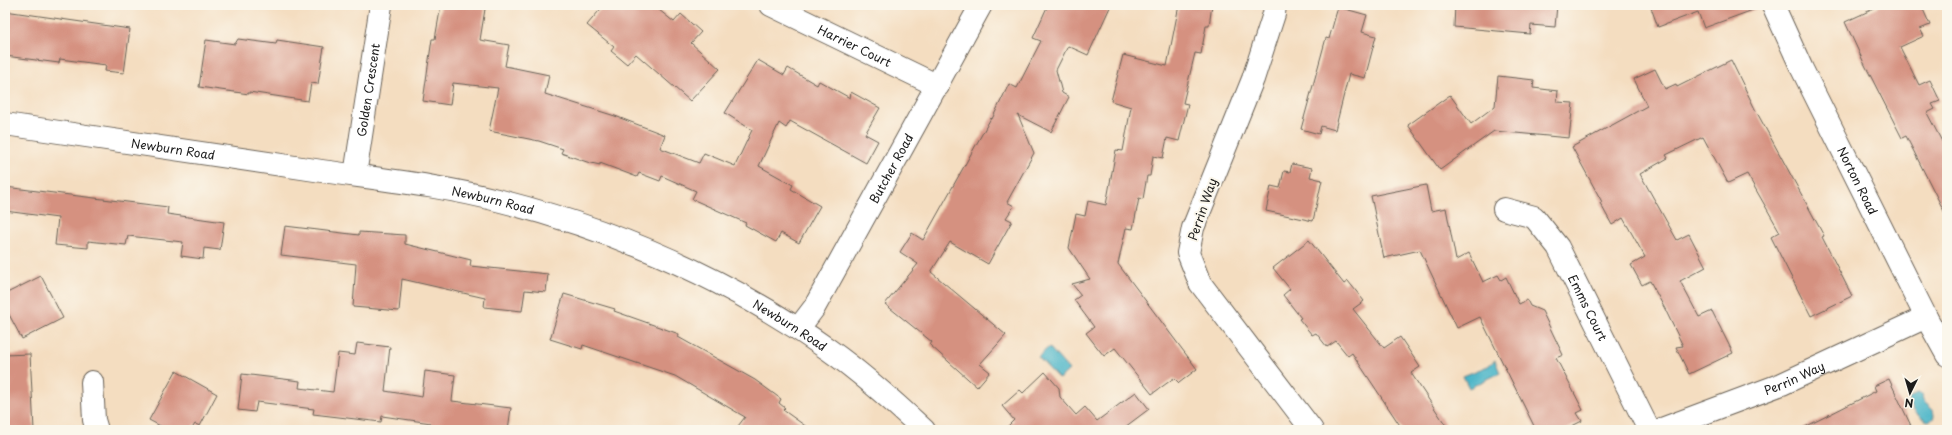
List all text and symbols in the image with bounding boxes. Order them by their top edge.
street label: Harrier Court [815,20,895,71]
street label: Golden Crescent [352,42,384,138]
street label: Butcher Road [865,130,918,206]
street label: Newburn Road [130,134,216,164]
street label: Norton Road [1833,144,1882,218]
street label: Perrin Way [1183,175,1221,242]
street label: Newburn Road [450,181,536,219]
street label: Emms Court [1564,271,1612,344]
street label: Newburn Road [750,295,831,355]
street label: Perrin Way [1761,356,1828,399]
north arrow [1890,373,1930,413]
text: N [1904,395,1914,412]

